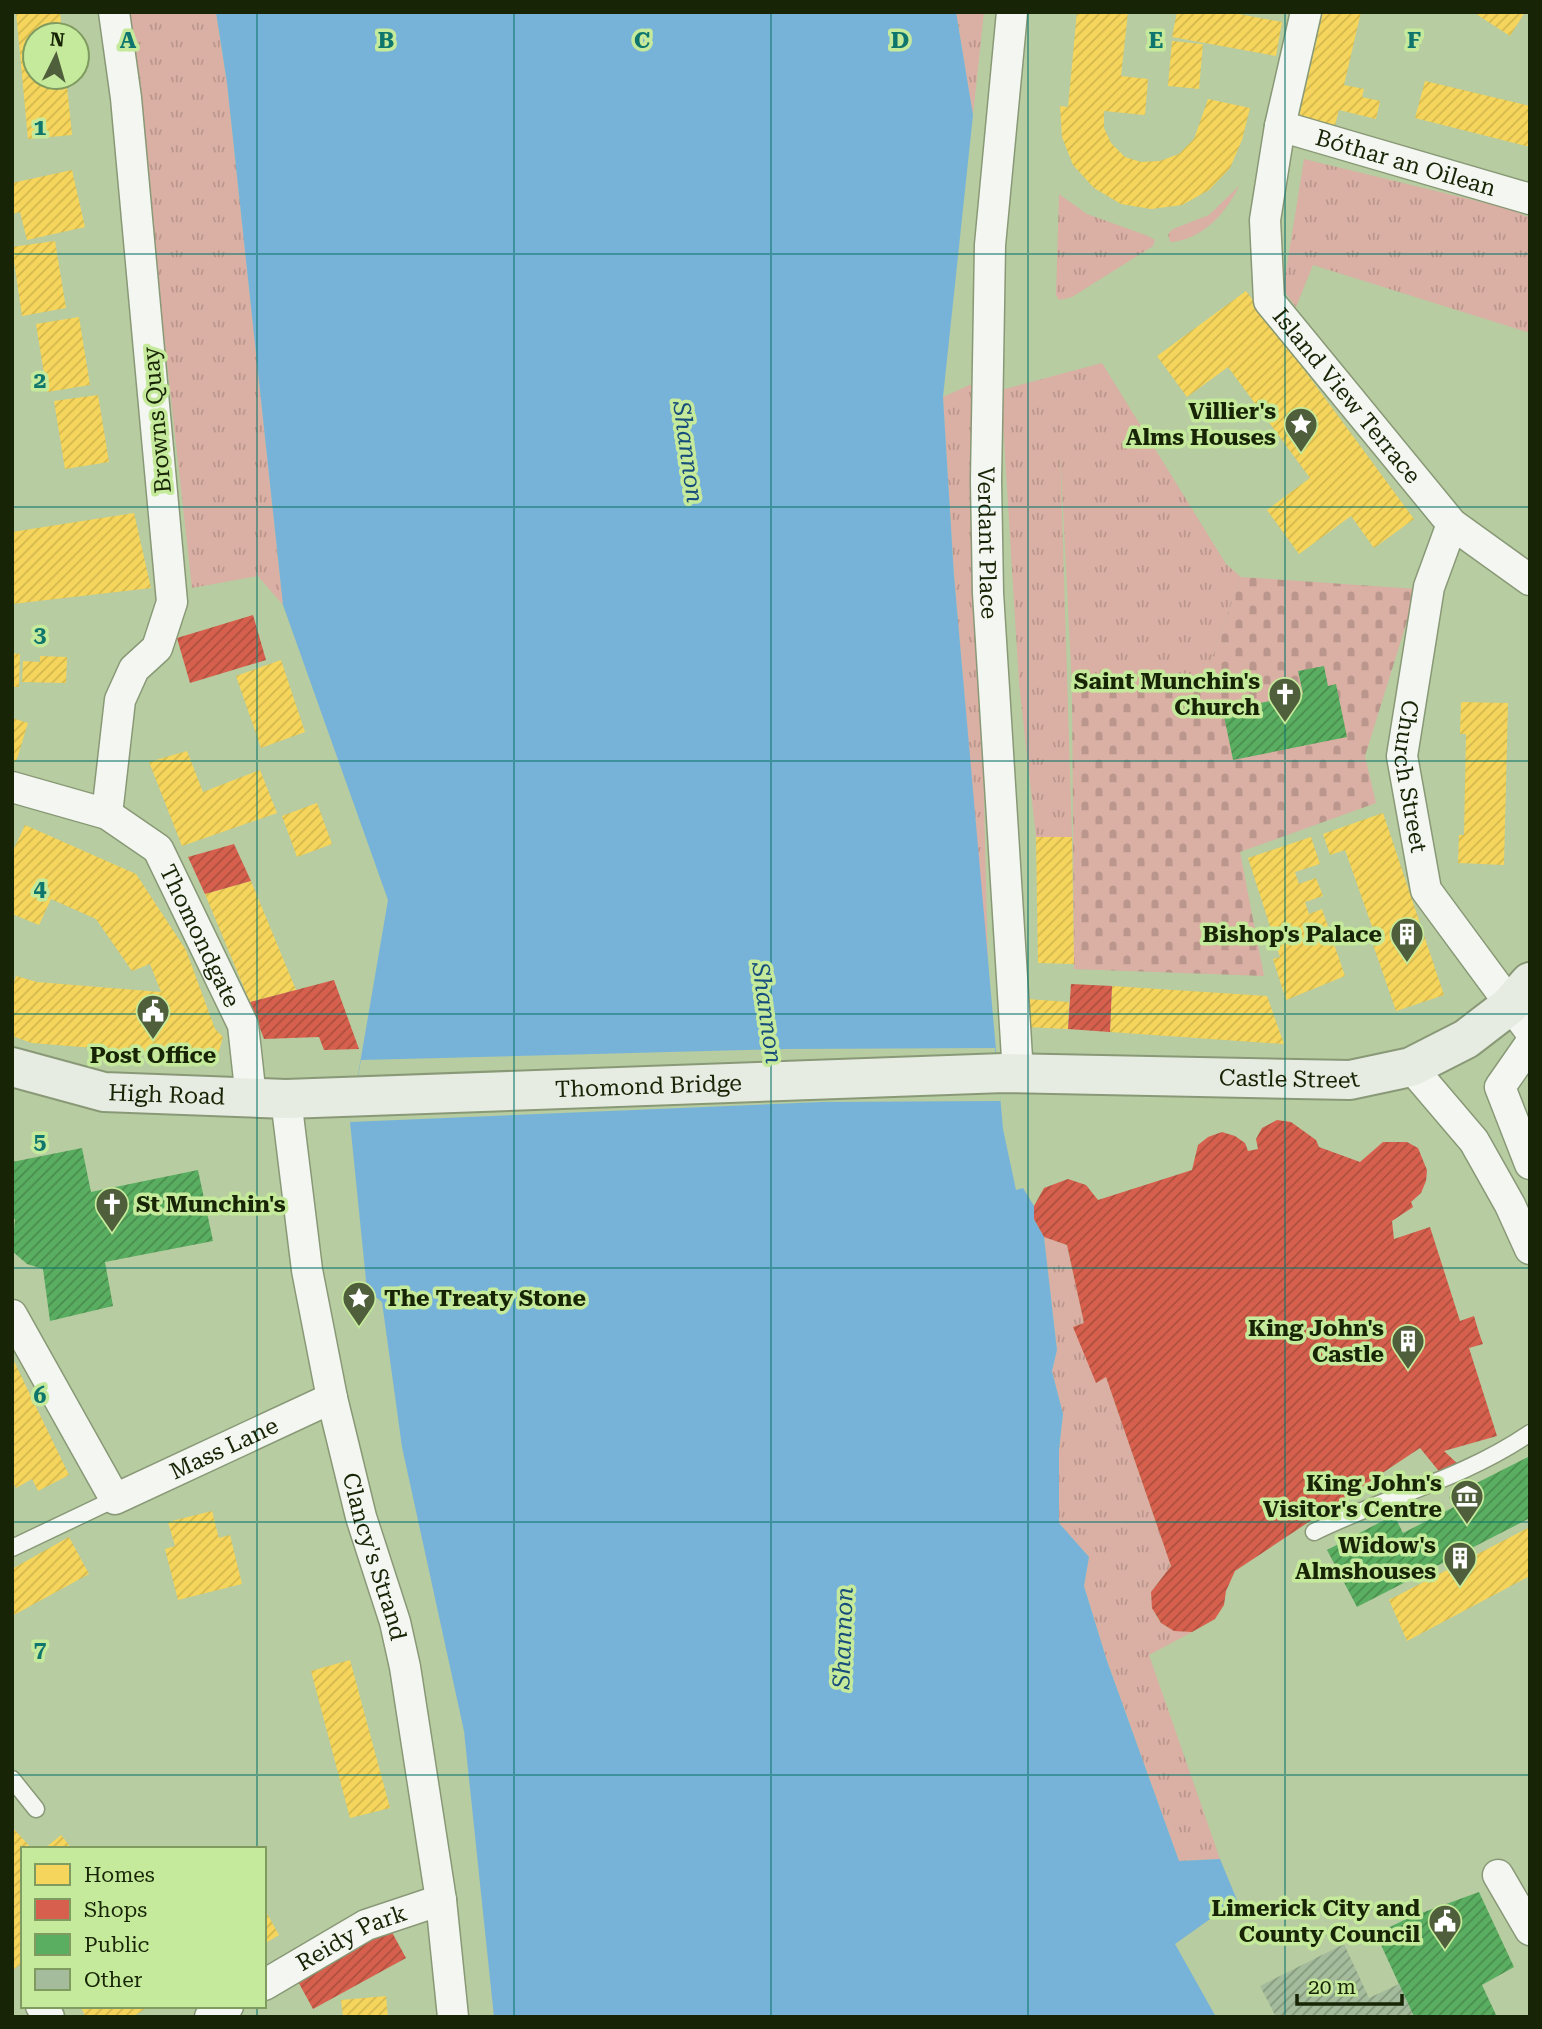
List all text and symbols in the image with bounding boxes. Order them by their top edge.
north arrow [21,21,91,91]
text: N [49,27,66,52]
text: A [120,27,137,54]
text: B [378,27,394,54]
text: C [634,27,650,54]
text: D [891,27,909,54]
text: E [1149,27,1163,54]
text: F [1407,27,1421,54]
text: 1 [34,114,47,141]
street label: Bóthar an Oilean [1312,124,1499,202]
street label: Island View Terrace [1267,303,1427,489]
street label: Browns Quay [137,345,177,494]
text: 2 [34,367,46,394]
water label: Shannon [667,398,709,505]
place label: Villier's Alms Houses [1126,398,1276,451]
place icon: Villier's Alms Houses [1282,405,1320,454]
street label: Verdant Place [972,466,1003,620]
text: 3 [34,621,47,648]
place label: Saint Munchin's Church [1074,668,1261,721]
church icon: Saint Munchin's Church [1266,675,1304,724]
street label: Church Street [1388,698,1433,855]
street label: Thomondgate [154,860,246,1011]
text: 4 [34,875,47,902]
building icon: Bishop's Palace [1388,915,1426,964]
place label: Bishop's Palace [1203,921,1382,948]
water label: Shannon [746,959,788,1066]
public building icon: Post Office [134,992,172,1041]
place label: Post Office [90,1042,216,1069]
street label: Castle Street [1219,1064,1362,1094]
street label: Thomond Bridge [554,1069,742,1103]
street label: High Road [108,1079,226,1110]
text: 5 [34,1128,47,1155]
church icon: St Munchin's [93,1185,131,1234]
place label: St Munchin's [136,1191,286,1218]
place icon: The Treaty Stone [340,1279,378,1328]
place label: The Treaty Stone [384,1285,586,1312]
place label: King John's Castle [1248,1315,1384,1368]
building icon: King John's Castle [1389,1322,1427,1371]
text: 6 [34,1382,47,1409]
street label: Mass Lane [166,1412,282,1485]
street label: Clancy's Strand [337,1470,412,1643]
place label: King John's Visitor's Centre [1263,1470,1442,1523]
museum icon: King John's Visitor's Centre [1448,1477,1486,1526]
place label: Widow's Almshouses [1295,1532,1436,1585]
building icon: Widow's Almshouses [1441,1539,1479,1588]
water label: Shannon [827,1586,859,1691]
text: 7 [34,1636,47,1663]
legend [21,1847,266,2008]
text: Homes [84,1863,155,1887]
place label: Limerick City and County Council [1212,1895,1420,1948]
text: Shops [84,1898,147,1922]
street label: Reidy Park [291,1899,410,1976]
public building icon: Limerick City and County Council [1426,1902,1464,1951]
text: Public [84,1933,150,1957]
scale bar [1297,1962,1402,2006]
text: Other [84,1968,143,1992]
text: 20 m [1308,1975,1356,1999]

